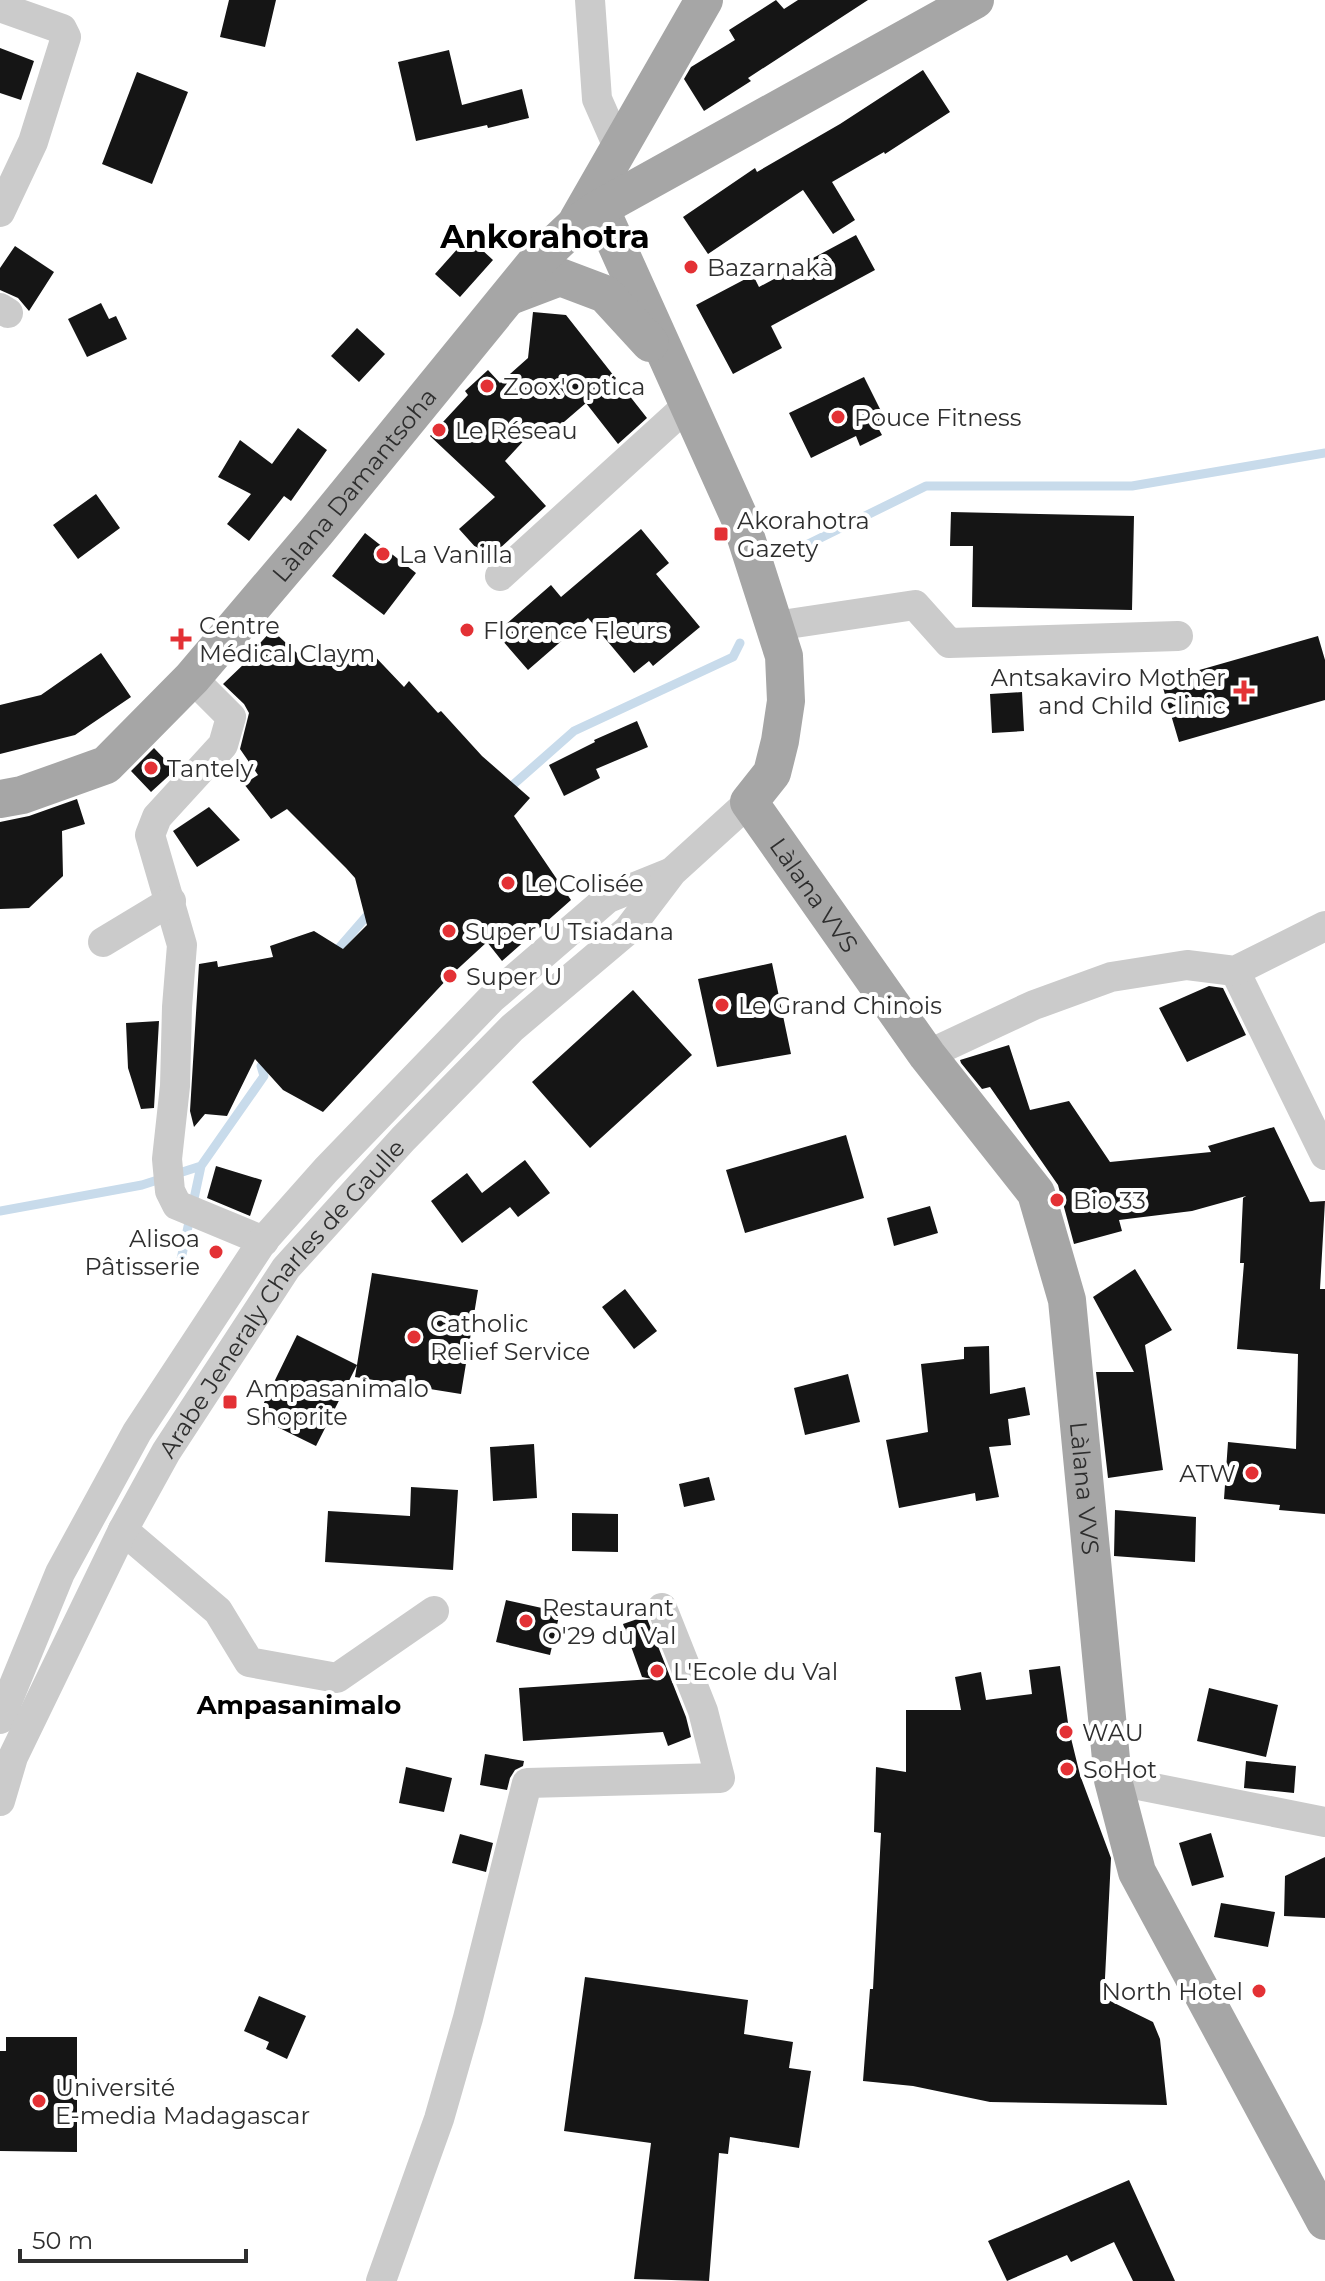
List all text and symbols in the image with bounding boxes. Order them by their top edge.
district label: Ankorahotra [439,217,650,256]
place label: Bazarnakà [707,253,834,282]
marker: Bazarnakà [682,258,700,276]
place label: Zoox'Optica [503,372,645,401]
marker: Zoox'Optica [478,377,496,395]
street label: Làlana Damantsoha [266,382,442,588]
place label: Pouce Fitness [854,403,1022,432]
marker: Pouce Fitness [829,408,847,426]
place label: Le Réseau [455,416,578,445]
marker: Le Réseau [430,421,448,439]
place label: Akorahotra Gazety [737,506,870,563]
marker: Akorahotra Gazety [712,525,730,543]
place label: La Vanilla [399,540,513,569]
marker: La Vanilla [374,545,392,563]
place label: Centre Médical Claym [199,611,375,668]
place label: Florence Fleurs [483,616,667,645]
marker: Florence Fleurs [458,621,476,639]
marker: Centre Médical Claym [170,628,192,650]
place label: Antsakaviro Mother and Child Clinic [991,663,1226,720]
marker: Antsakaviro Mother and Child Clinic [1233,680,1255,702]
place label: Tantely [167,754,254,783]
marker: Tantely [142,759,160,777]
street label: Làlana VVS [764,832,865,958]
place label: Le Colisée [524,869,644,898]
marker: Le Colisée [499,874,517,892]
place label: Super U Tsiadana [465,917,674,946]
marker: Super U Tsiadana [440,922,458,940]
place label: Super U [466,962,563,991]
marker: Super U [441,967,459,985]
place label: Le Grand Chinois [738,991,942,1020]
marker: Le Grand Chinois [713,996,731,1014]
street label: Arabe Jeneraly Charles de Gaulle [152,1133,410,1463]
place label: Bio 33 [1073,1186,1146,1215]
marker: Bio 33 [1048,1191,1066,1209]
place label: Alisoa Pâtisserie [84,1224,200,1281]
marker: Alisoa Pâtisserie [207,1243,225,1261]
place label: Catholic Relief Service [430,1309,590,1366]
marker: Catholic Relief Service [405,1328,423,1346]
place label: Ampasanimalo Shoprite [246,1374,429,1431]
marker: Ampasanimalo Shoprite [221,1393,239,1411]
street label: Làlana VVS [1064,1420,1106,1556]
place label: ATW [1179,1459,1236,1488]
marker: ATW [1243,1464,1261,1482]
place label: Restaurant O'29 du Val [542,1593,676,1650]
marker: Restaurant O'29 du Val [517,1612,535,1630]
place label: L'Ecole du Val [673,1657,838,1686]
marker: L'Ecole du Val [648,1662,666,1680]
district label: Ampasanimalo [196,1689,401,1721]
place label: WAU [1082,1718,1144,1747]
marker: WAU [1057,1723,1075,1741]
place label: SoHot [1083,1755,1157,1784]
marker: SoHot [1058,1760,1076,1778]
place label: North Hotel [1101,1977,1243,2006]
marker: North Hotel [1250,1982,1268,2000]
place label: Université E-media Madagascar [55,2073,310,2130]
marker: Université E-media Madagascar [30,2092,48,2110]
scale bar [20,2213,246,2263]
text: 50 m [32,2226,93,2255]

